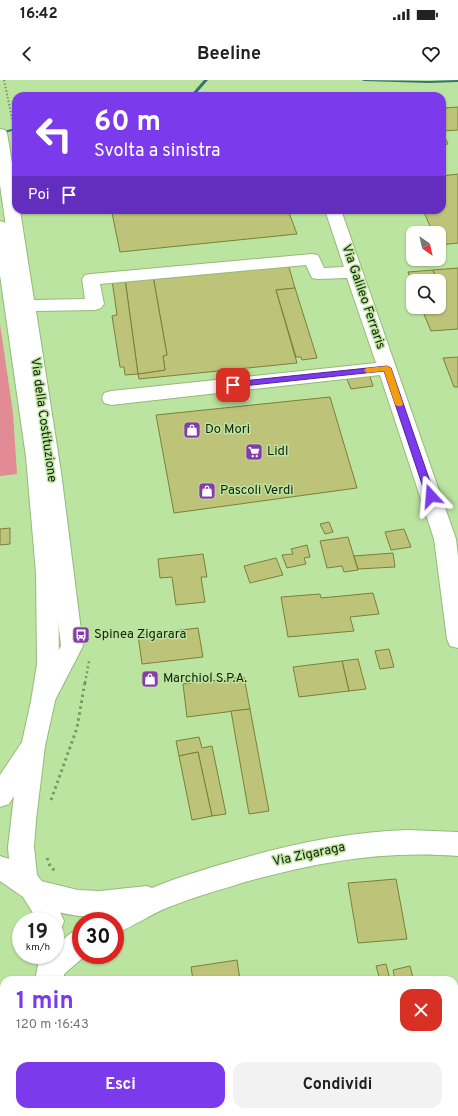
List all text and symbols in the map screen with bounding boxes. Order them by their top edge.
text: 16:42 [20,5,58,24]
icon: back [16,43,38,65]
text: Beeline [197,43,261,66]
icon: heart [420,43,442,65]
text: 60 m [94,105,161,141]
icon: left [28,108,80,160]
text: Svolta a sinistra [94,140,221,163]
icon: arrive [58,184,80,206]
text: Poi [28,186,50,205]
north arrow [406,226,446,266]
map controls [406,226,446,314]
street label: Via Galileo Ferraris [338,243,388,351]
button: search [406,274,446,314]
street label: Via della Costituzione [26,357,60,483]
pin [216,368,250,402]
icon: arrive [222,374,244,396]
shop icon: Do Mori [182,420,202,440]
place label: Do Mori [205,422,250,438]
supermarket icon: Lidl [244,442,264,462]
place label: Lidl [267,444,288,460]
position arrow [410,475,452,517]
shop icon: Pascoli Verdi [197,481,217,501]
place label: Pascoli Verdi [220,483,294,499]
bus stop icon: Spinea Zigarara [71,625,91,645]
place label: Spinea Zigarara [94,627,186,643]
shop icon: Marchiol S.P.A. [140,669,160,689]
place label: Marchiol S.P.A. [163,671,247,687]
street label: Via Zigaraga [271,839,347,871]
speed limit sign: 30 [72,912,124,964]
text: 19 [28,920,48,946]
text: km/h [26,941,50,954]
text: 1 min [16,987,74,1017]
button: close [400,989,442,1031]
text: 120 m · 16:43 [16,1017,89,1033]
button: Esci [16,1062,225,1108]
button: Condividi [233,1062,442,1108]

